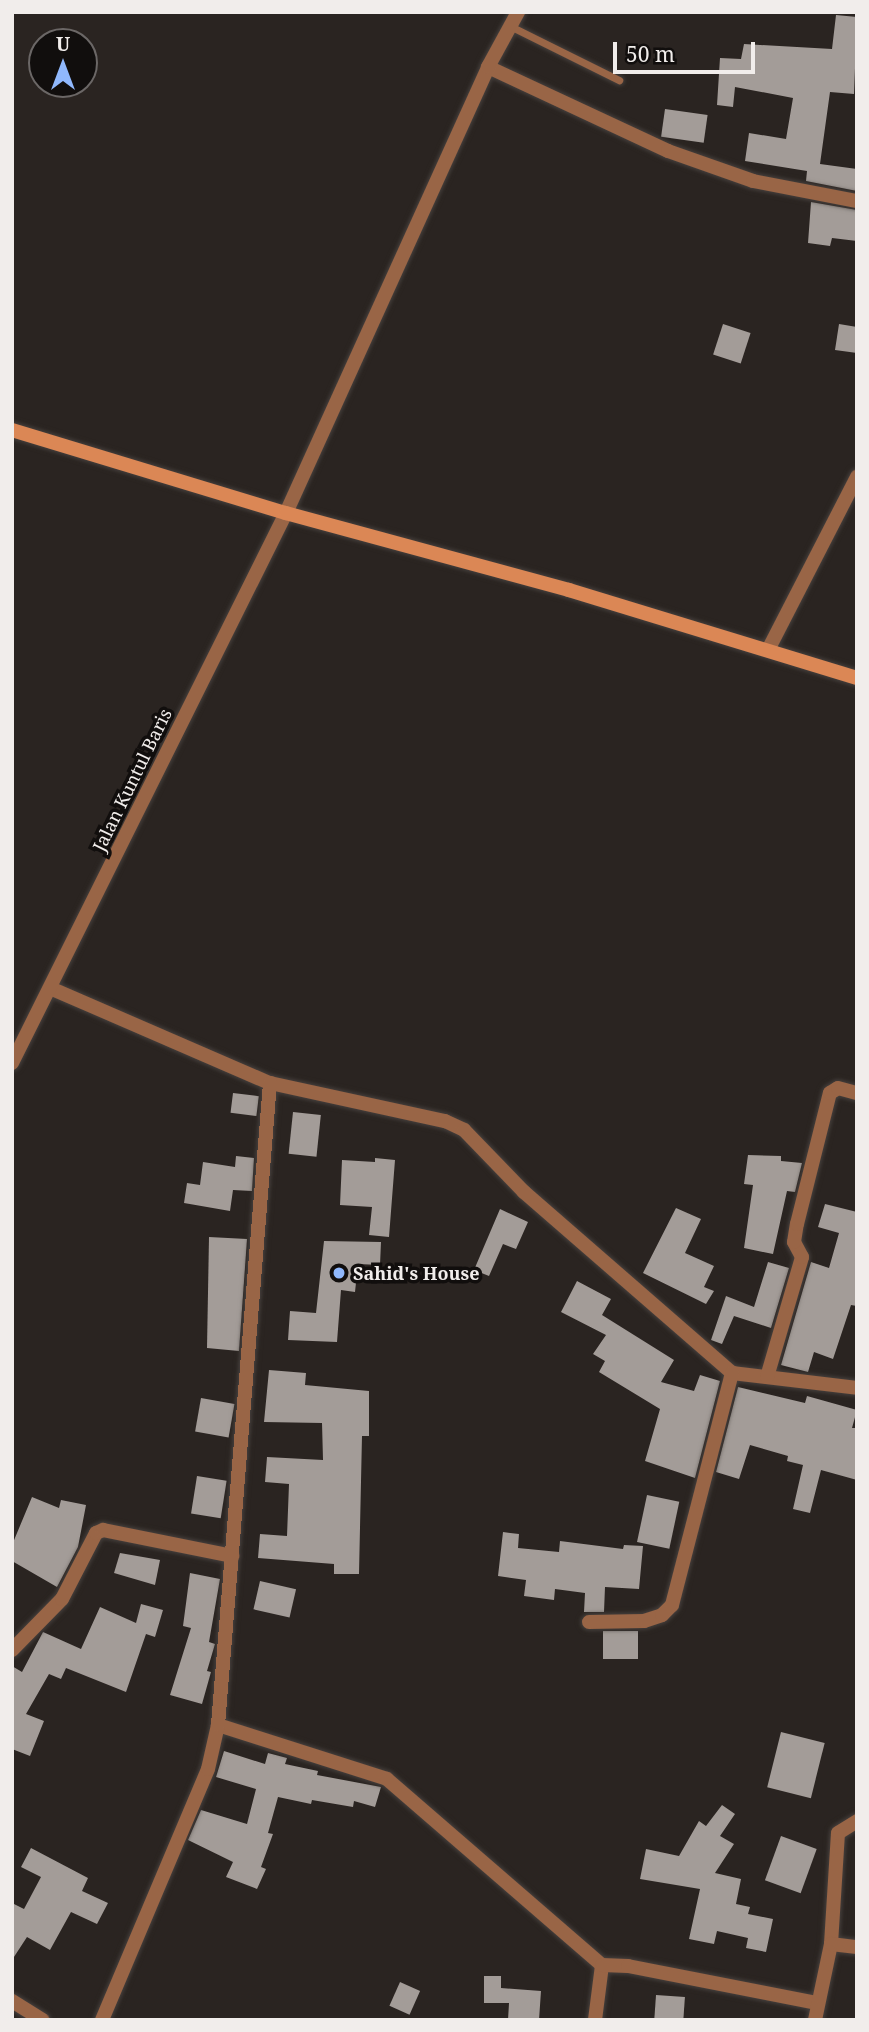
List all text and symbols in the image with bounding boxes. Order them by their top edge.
north arrow [28,28,98,98]
scale bar [617,28,759,72]
text: U [56,31,70,57]
text: 50 m [626,40,675,68]
street label: Jalan Kuntul Baris [88,705,176,855]
place label: Sahid's House [353,1262,480,1284]
marker: Sahid's House [331,1265,347,1281]

